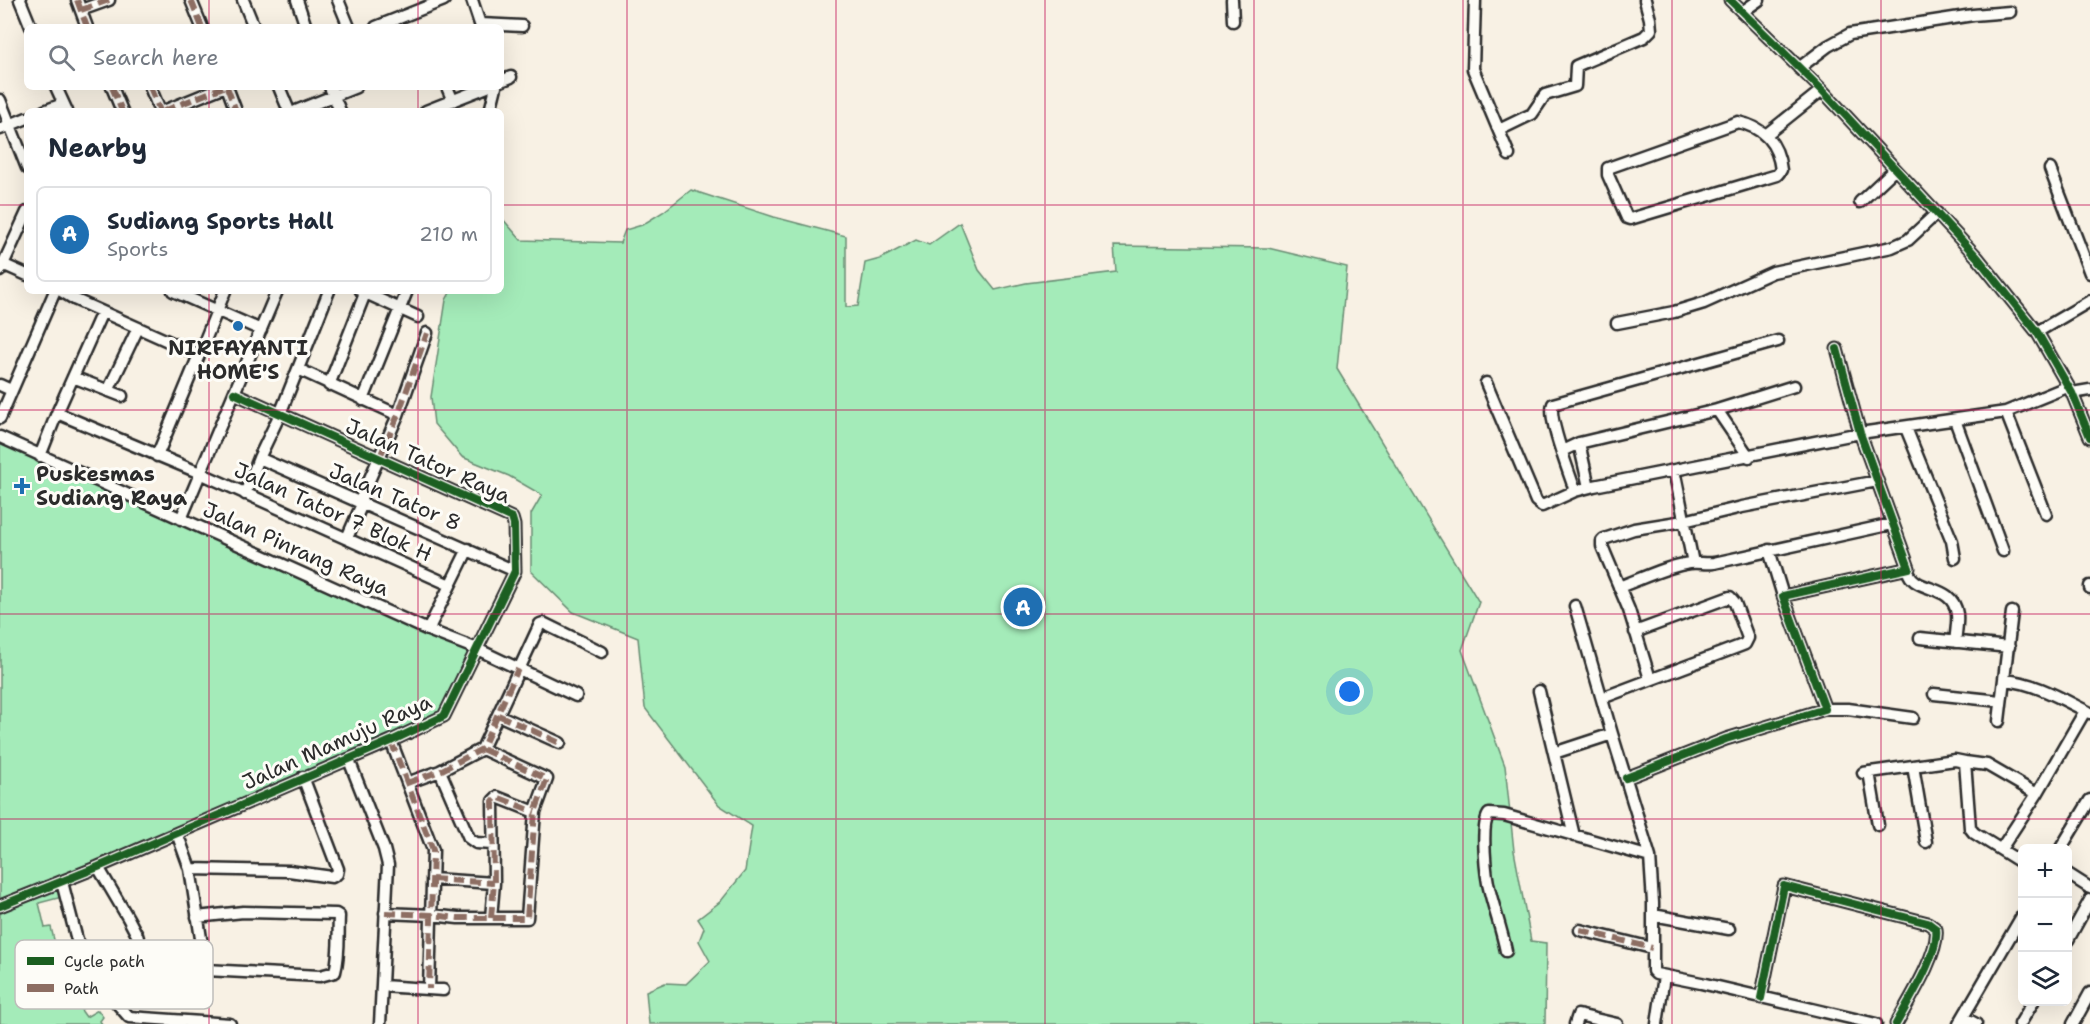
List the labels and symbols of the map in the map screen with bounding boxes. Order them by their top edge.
marker: NIRFAYANTI HOME'S [231,319,245,333]
place label: NIRFAYANTI HOME'S [168,334,308,386]
street label: Jalan Tator Raya [341,412,515,510]
street label: Jalan Tator 7 Blok H [230,456,436,568]
street label: Jalan Tator 8 [325,457,465,537]
place label: Puskesmas Sudiang Raya [36,460,188,512]
marker: Puskesmas Sudiang Raya [13,477,31,495]
street label: Jalan Pinrang Raya [198,495,394,603]
pin: A [1004,584,1042,630]
your location [1335,677,1364,706]
street label: Jalan Mamuju Raya [238,688,436,796]
legend [15,940,213,1009]
text: Cycle path [64,951,145,972]
text: Path [64,978,99,999]

